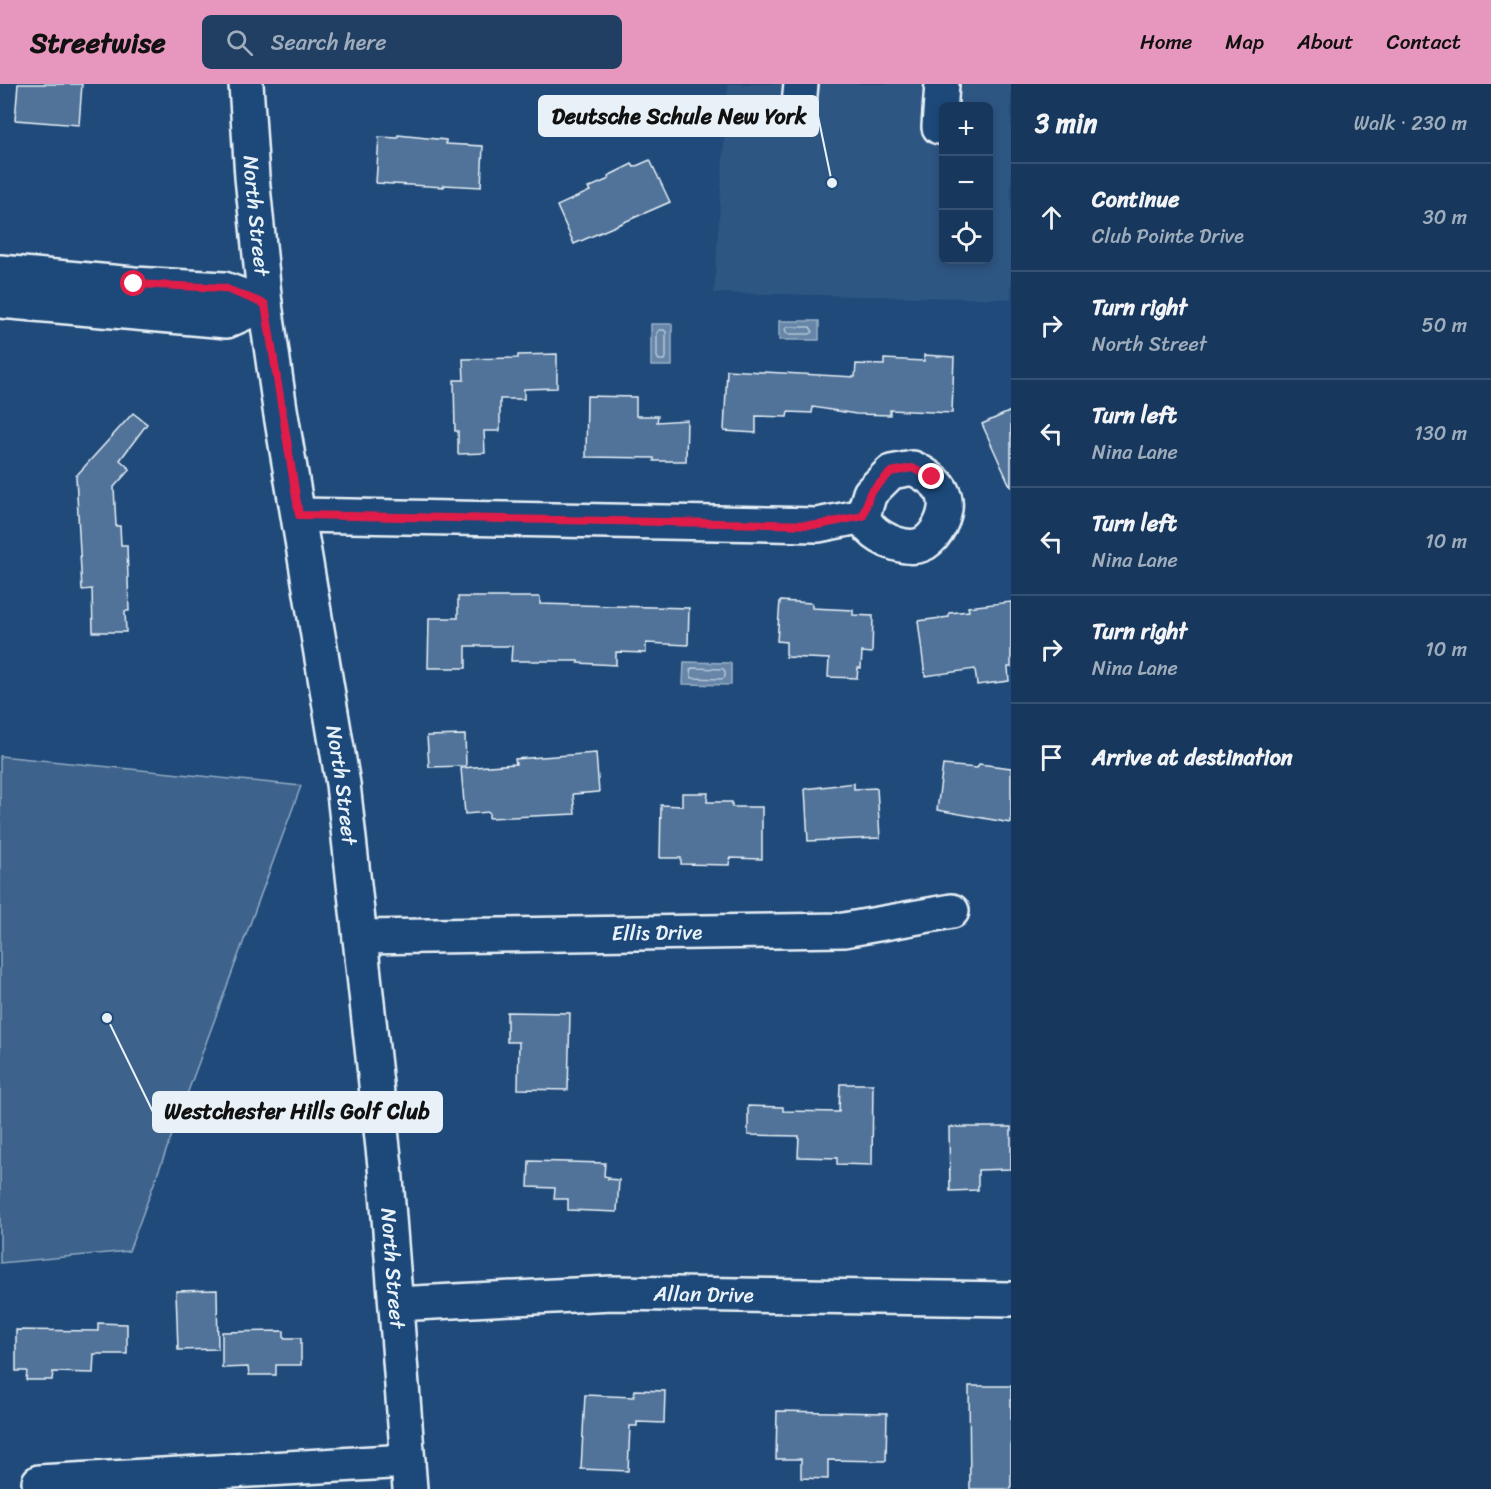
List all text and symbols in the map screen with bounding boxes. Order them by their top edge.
search box [202,15,622,69]
text: Streetwise [30,18,166,67]
text: Search here [271,23,387,62]
text: Home [1140,23,1192,61]
text: Map [1225,23,1264,61]
text: About [1297,23,1354,61]
text: Contact [1387,23,1461,61]
icon: search [223,26,256,59]
callout: Deutsche Schule New York [539,96,818,136]
text: Deutsche Schule New York [552,97,808,136]
text: 3 min [1035,100,1097,146]
map controls [939,102,993,264]
button: + [939,102,993,156]
text: Walk · 230 m [1354,106,1467,141]
street label: North Street [232,154,281,279]
button: − [939,156,993,210]
text: Continue [1092,180,1180,219]
text: 30 m [1423,200,1467,235]
icon: ahead [1035,201,1068,234]
button: locate [939,210,993,264]
text: Club Pointe Drive [1092,219,1244,254]
route start [120,270,146,296]
text: Turn right [1092,288,1187,327]
text: 50 m [1422,308,1467,343]
icon: right [1035,309,1068,342]
text: North Street [1092,327,1207,362]
text: Turn left [1092,396,1177,435]
text: 130 m [1414,416,1467,451]
icon: left [1035,417,1068,450]
text: Nina Lane [1092,435,1178,470]
route end [918,463,944,489]
text: Turn left [1092,504,1177,543]
text: 10 m [1425,524,1467,559]
icon: left [1035,525,1068,558]
text: Nina Lane [1092,543,1178,578]
text: Turn right [1092,612,1187,651]
text: 10 m [1425,632,1467,667]
icon: right [1035,633,1068,666]
text: Nina Lane [1092,651,1178,686]
street label: North Street [314,722,369,848]
text: Arrive at destination [1092,738,1293,777]
icon: arrive [1035,741,1068,774]
street label: Ellis Drive [611,913,702,952]
callout: Westchester Hills Golf Club [153,1092,442,1132]
text: Westchester Hills Golf Club [164,1092,430,1131]
street label: North Street [369,1207,417,1331]
street label: Allan Drive [652,1275,754,1314]

